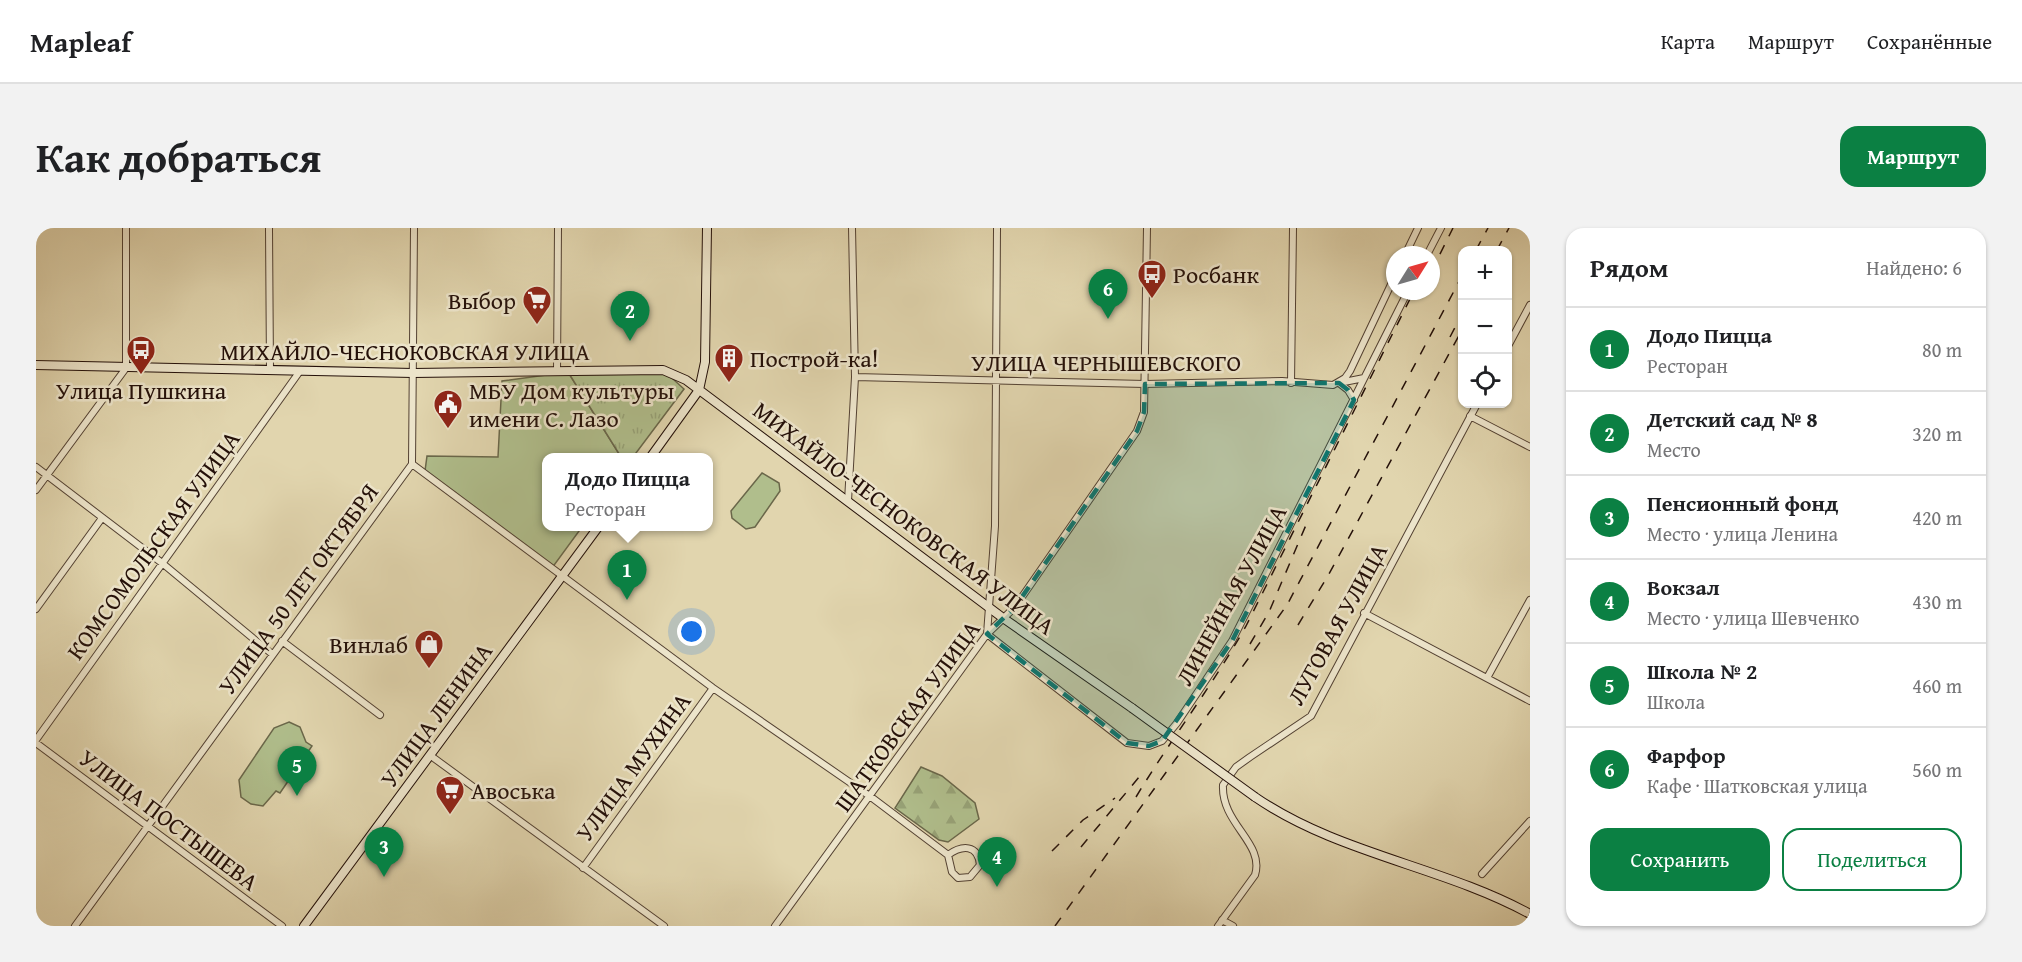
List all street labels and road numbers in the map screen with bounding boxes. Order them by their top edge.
street label: МИХАЙЛО-ЧЕСНОКОВСКАЯ УЛИЦА [220,334,590,369]
street label: УЛИЦА ЧЕРНЫШЕВСКОГО [971,345,1241,380]
street label: МИХАЙЛО-ЧЕСНОКОВСКАЯ УЛИЦА [746,393,1063,643]
street label: КОМСОМОЛЬСКАЯ УЛИЦА [58,423,248,667]
street label: УЛИЦА 50 ЛЕТ ОКТЯБРЯ [209,476,387,702]
street label: ЛИНЕЙНАЯ УЛИЦА [1167,498,1295,692]
street label: ЛУГОВАЯ УЛИЦА [1278,537,1396,711]
street label: ШАТКОВСКАЯ УЛИЦА [826,613,989,819]
street label: УЛИЦА ЛЕНИНА [371,635,501,795]
street label: УЛИЦА МУХИНА [567,685,699,849]
street label: УЛИЦА ПОСТЫШЕВА [72,741,266,899]

